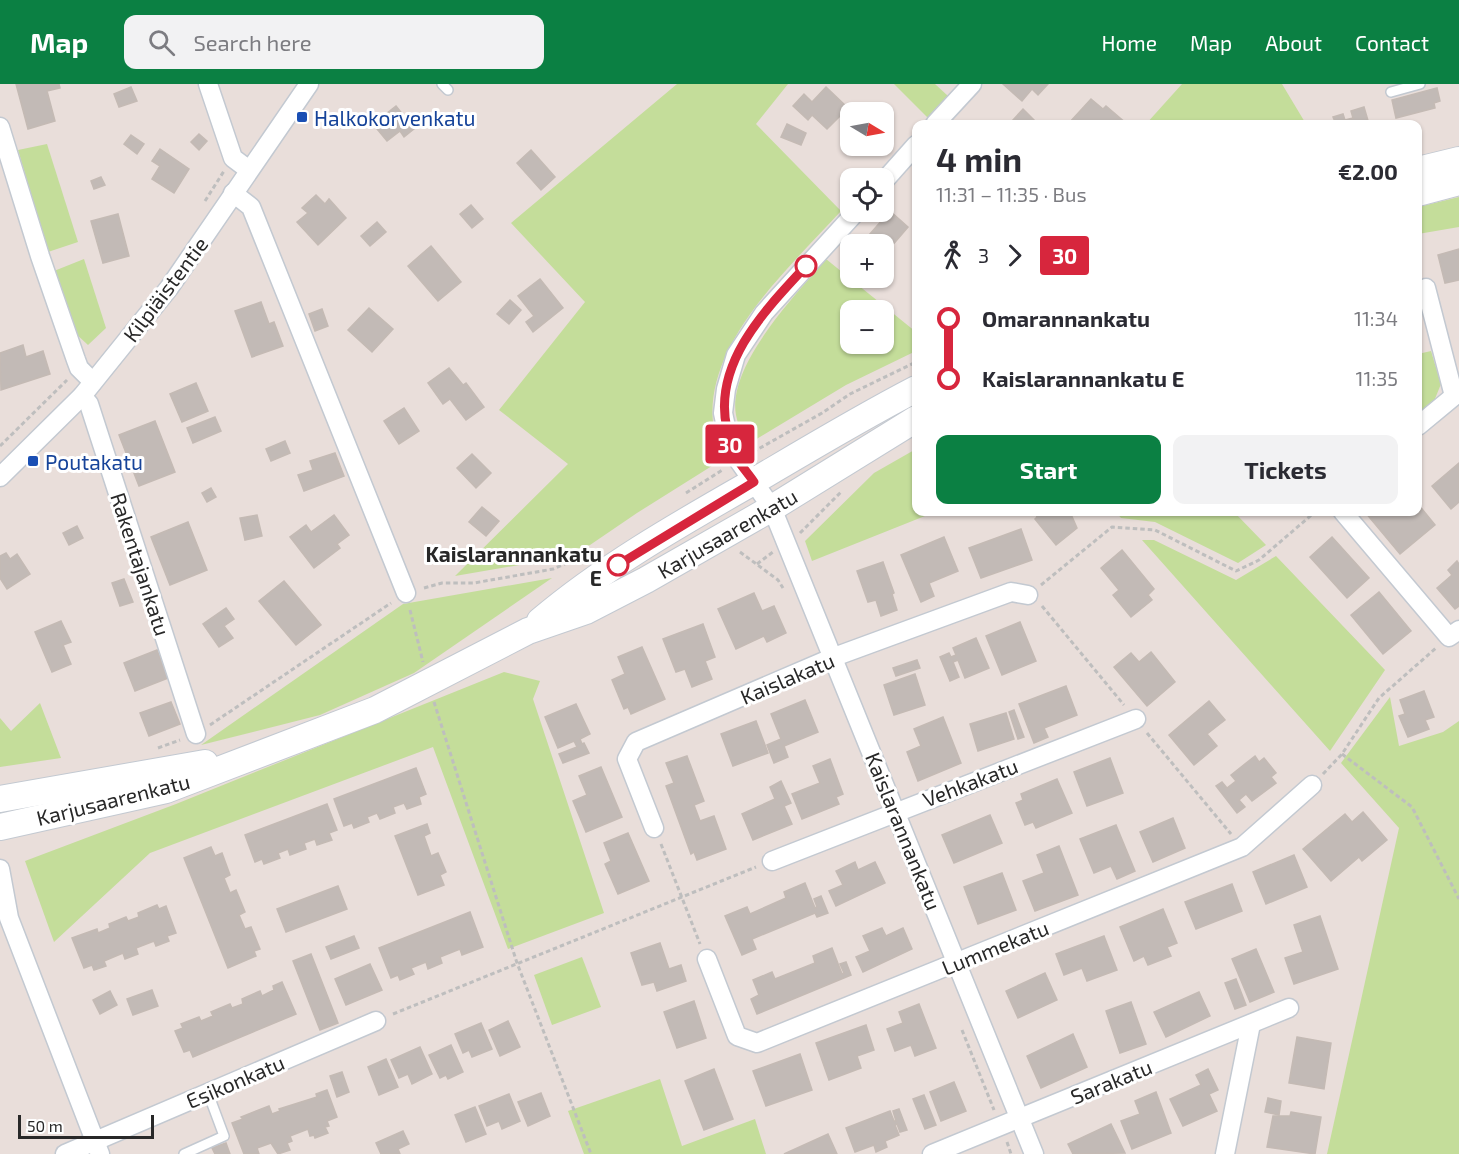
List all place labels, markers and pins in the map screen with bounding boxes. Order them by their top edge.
place label: Halkokorvenkatu [314,105,476,130]
marker: Halkokorvenkatu [295,110,309,124]
unlabelled marker [795,255,817,277]
place label: Poutakatu [45,449,143,474]
marker: Poutakatu [26,454,40,468]
place label: Kaislarannankatu E [425,541,602,590]
marker: Kaislarannankatu E [607,554,629,576]

